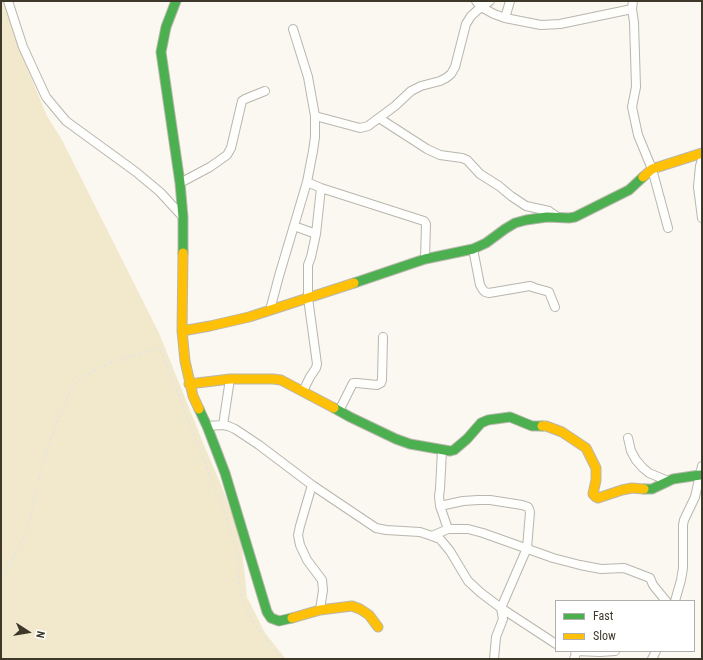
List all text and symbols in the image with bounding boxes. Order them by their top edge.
legend [555,600,695,652]
text: Fast [593,609,613,623]
north arrow [8,612,48,652]
text: Slow [593,629,616,643]
text: N [33,630,47,639]

